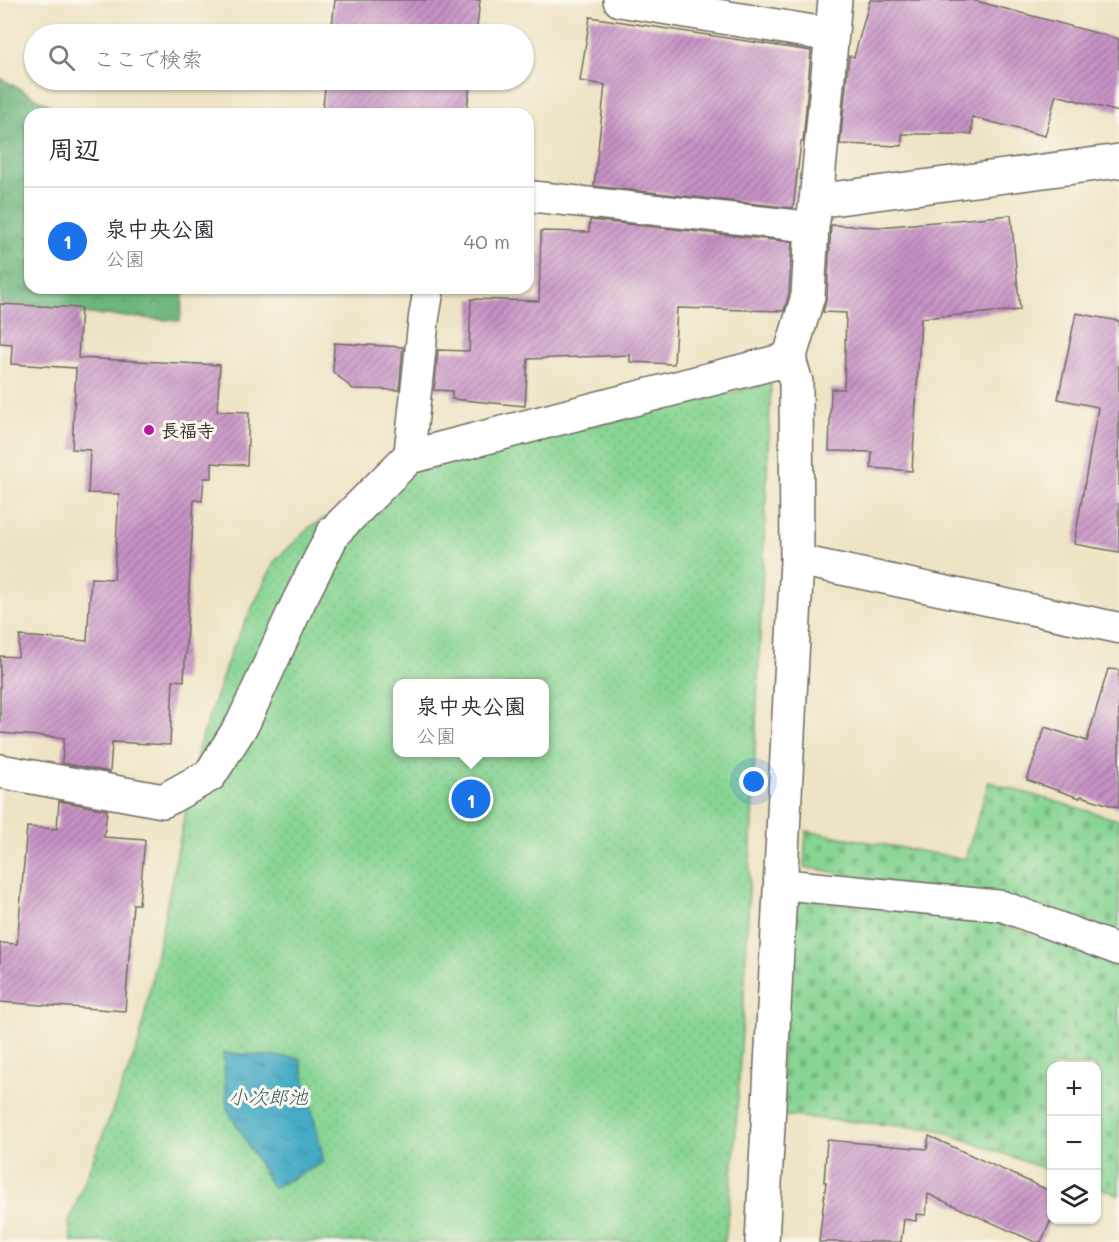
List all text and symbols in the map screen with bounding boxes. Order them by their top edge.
search box [24,24,534,90]
icon: search [45,41,78,74]
text: ここで検索 [93,44,203,73]
text: 周辺 [48,132,100,166]
text: 泉中央公園 [105,214,215,243]
text: 1 [63,228,72,254]
text: 40 m [464,228,510,254]
text: 公園 [105,245,145,271]
place label: 長福寺 [161,418,215,442]
marker: 長福寺 [142,423,156,437]
popup [393,679,549,757]
text: 泉中央公園 [416,691,526,720]
text: 公園 [416,722,456,748]
your location [739,767,768,796]
pin: 1 [452,776,490,822]
map controls [1047,1062,1101,1224]
button: + [1047,1062,1101,1116]
water label: 小次郎池 [228,1083,309,1109]
button: − [1047,1116,1101,1170]
button: layers [1047,1170,1101,1224]

